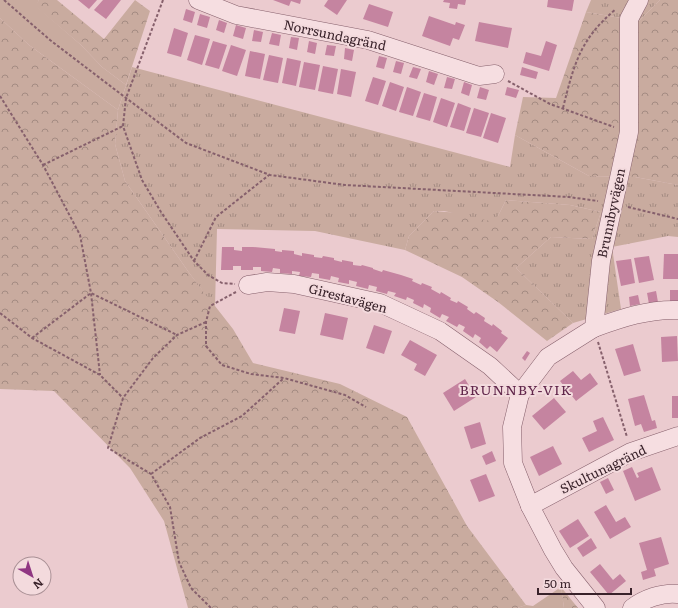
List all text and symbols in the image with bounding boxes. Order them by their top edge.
street label: Norrsundagränd [282,14,388,55]
street label: Brunnbyvägen [592,166,629,260]
street label: Girestavägen [307,278,390,317]
district label: BRUNNBY-VIK [460,379,572,399]
street label: Skultunagränd [556,439,649,498]
north arrow [12,556,52,596]
scale bar [538,570,631,596]
text: 50 m [544,574,571,592]
text: N [30,575,48,594]

